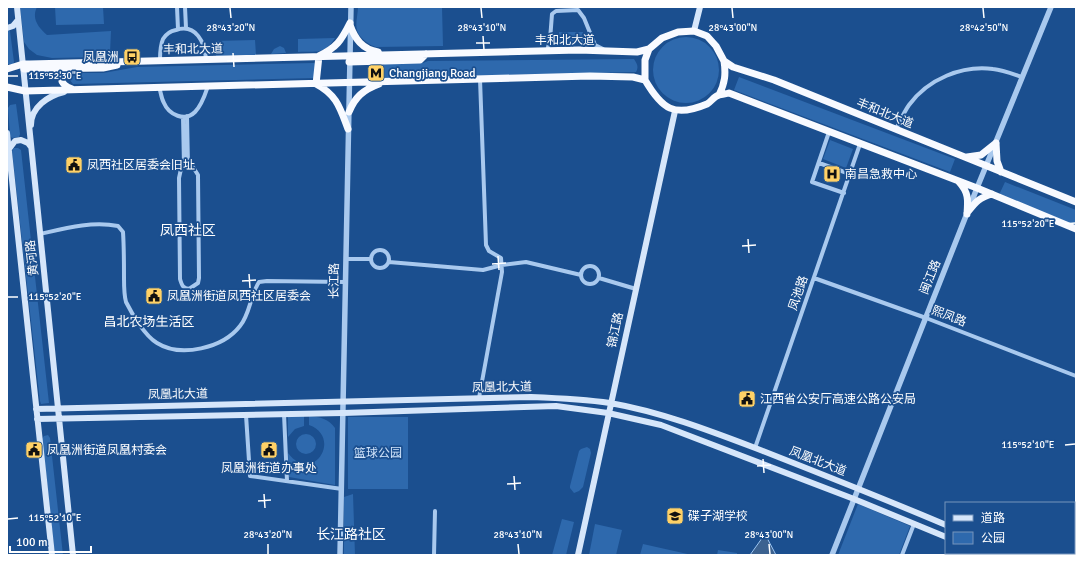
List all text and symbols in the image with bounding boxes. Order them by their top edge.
text: 28°43'20"N [207,22,255,34]
text: 28°43'10"N [458,22,506,34]
text: 28°43'00"N [709,22,757,34]
text: 28°42'50"N [960,22,1008,34]
street label: 丰和北大道 [535,33,595,48]
street label: 丰和北大道 [163,41,223,58]
bus stop icon: 凤凰洲 [122,47,142,67]
place label: 凤凰洲 [83,50,119,65]
metro station icon: Changjiang Road [366,63,386,83]
place label: Changjiang Road [389,66,476,81]
text: 115°52'30"E [28,70,82,82]
street label: 丰和北大道 [854,95,915,132]
public building icon: 凤西社区居委会旧址 [64,155,84,175]
place label: 凤西社区居委会旧址 [87,158,195,173]
hospital icon: 南昌急救中心 [822,164,842,184]
place label: 南昌急救中心 [845,167,917,182]
text: 115°52'20"E [1001,218,1055,230]
district label: 凤西社区 [160,222,216,239]
street label: 黄河路 [23,239,42,277]
street label: 闽江路 [917,258,944,297]
street label: 长江路 [327,263,342,299]
street label: 凤池路 [786,274,811,313]
public building icon: 凤凰洲街道凤西社区居委会 [144,286,164,306]
place label: 凤凰洲街道凤西社区居委会 [167,289,311,304]
text: 115°52'20"E [28,291,82,303]
street label: 熙凤路 [929,303,968,330]
street label: 锦江路 [604,311,627,349]
district label: 昌北农场生活区 [103,314,195,330]
street label: 凤凰北大道 [472,379,532,396]
street label: 凤凰北大道 [148,386,208,403]
public building icon: 江西省公安厅高速公路公安局 [737,389,757,409]
place label: 江西省公安厅高速公路公安局 [760,392,916,407]
text: 115°52'10"E [1001,439,1055,451]
public building icon: 凤凰洲街道凤凰村委会 [24,440,44,460]
public building icon: 凤凰洲街道办事处 [259,440,279,460]
place label: 凤凰洲街道凤凰村委会 [47,443,167,458]
street label: 凤凰北大道 [787,444,849,479]
park label: 篮球公园 [354,446,402,461]
place label: 凤凰洲街道办事处 [221,461,317,476]
legend [945,502,1075,554]
school or university icon: 碟子湖学校 [665,506,685,526]
place label: 碟子湖学校 [688,509,748,524]
text: 道路 [981,511,1005,526]
text: 115°52'10"E [28,512,82,524]
district label: 长江路社区 [316,526,386,543]
scale bar [10,528,91,554]
text: 28°43'20"N [244,529,292,541]
text: 28°43'10"N [494,529,542,541]
text: 28°43'00"N [745,529,793,541]
text: 公园 [981,531,1005,546]
text: 100 m [16,535,48,550]

